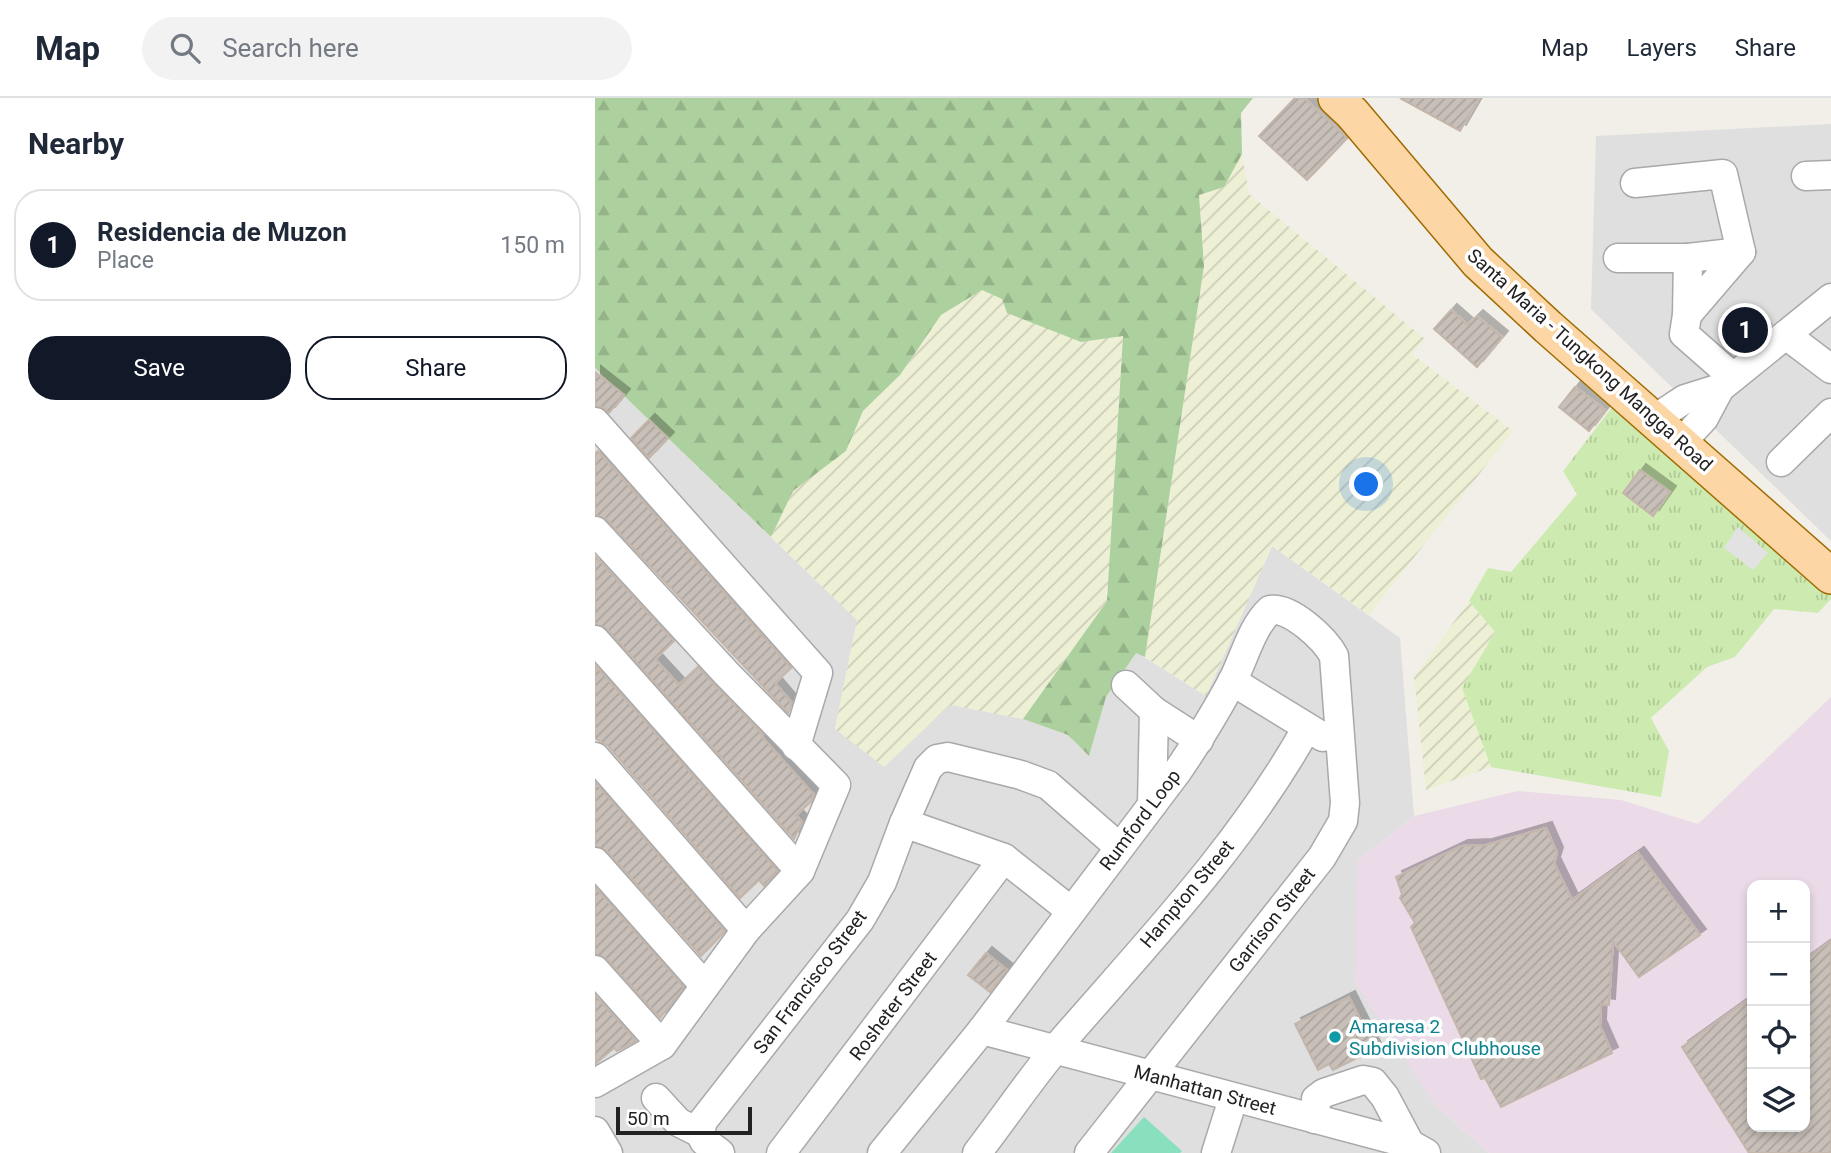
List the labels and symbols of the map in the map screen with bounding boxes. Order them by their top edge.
street label: Santa Maria - Tungkong Mangga Road [1463,244,1717,476]
pin: 1 [1722,304,1768,356]
your location [1349,467,1383,501]
street label: Rumford Loop [1095,765,1185,875]
street label: Hampton Street [1135,836,1239,952]
street label: Garrison Street [1224,863,1320,977]
street label: San Francisco Street [748,906,872,1058]
street label: Rosheter Street [845,947,941,1065]
place label: Amaresa 2 Subdivision Clubhouse [1349,1015,1541,1060]
marker: Amaresa 2 Subdivision Clubhouse [1327,1029,1343,1045]
street label: Manhattan Street [1131,1060,1279,1120]
scale bar [616,1104,753,1136]

